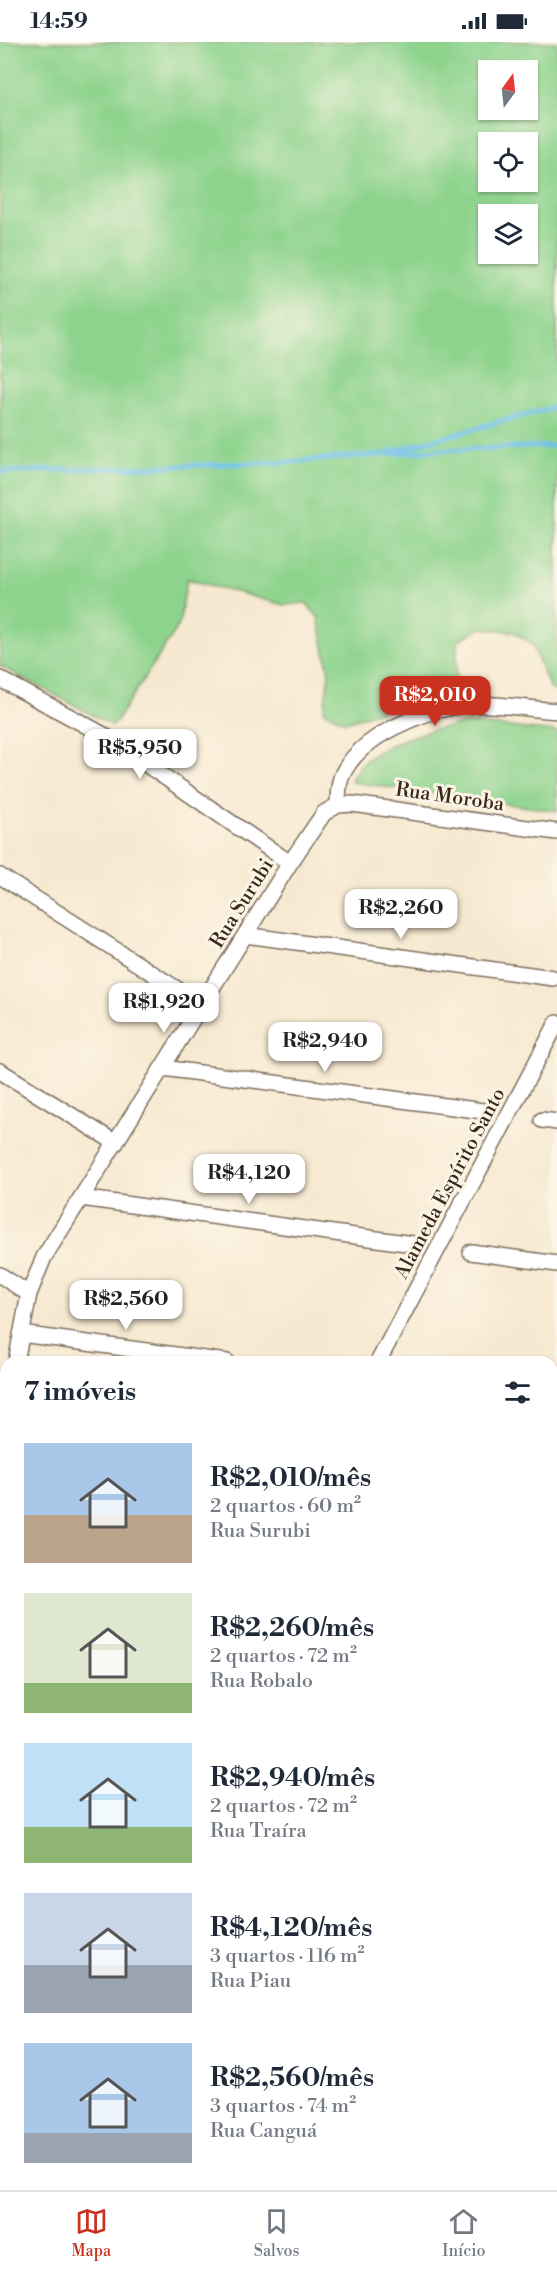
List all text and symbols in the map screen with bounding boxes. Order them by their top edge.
text: 14:59 [30,8,88,35]
north arrow [478,60,538,120]
map controls [478,60,538,264]
button: locate [478,132,538,192]
button: layers [478,204,538,264]
pin: R$2,010 [380,676,490,727]
text: R$2,010 [394,683,476,708]
pin: R$5,950 [85,729,195,780]
text: R$5,950 [98,736,182,761]
street label: Rua Moroba [394,777,507,818]
street label: Rua Surubi [205,854,280,953]
pin: R$2,260 [346,889,456,940]
text: R$2,260 [359,896,443,921]
pin: R$1,920 [109,983,219,1034]
text: R$1,920 [123,990,205,1015]
pin: R$2,940 [270,1022,380,1073]
text: R$2,940 [282,1029,368,1054]
street label: Alameda Espírito Santo [389,1084,511,1284]
pin: R$4,120 [194,1154,304,1205]
text: R$4,120 [207,1161,291,1186]
pin: R$2,560 [71,1280,181,1331]
text: R$2,560 [84,1287,168,1312]
text: 7 imóveis [24,1376,136,1408]
icon: filters [501,1376,534,1409]
text: R$2,010/mês [210,1462,371,1494]
icon: home [72,1467,144,1539]
text: 2 quartos · 60 m² [210,1494,361,1519]
text: Rua Surubi [210,1519,311,1544]
text: R$2,260/mês [210,1612,374,1644]
icon: home [72,1617,144,1689]
text: 2 quartos · 72 m² [210,1644,357,1669]
text: Rua Robalo [210,1669,313,1694]
text: R$2,940/mês [210,1762,375,1794]
icon: home [72,1767,144,1839]
text: 2 quartos · 72 m² [210,1794,357,1819]
text: Rua Traíra [210,1819,307,1844]
text: R$4,120/mês [210,1912,372,1944]
icon: home [72,1917,144,1989]
text: 3 quartos · 116 m² [210,1944,365,1969]
text: Rua Piau [210,1969,291,1994]
text: R$2,560/mês [210,2062,374,2094]
icon: home [72,2067,144,2139]
text: 3 quartos · 74 m² [210,2094,356,2119]
text: Rua Canguá [210,2119,317,2144]
tab: Mapa [71,2205,111,2261]
tab: Salvos [254,2205,300,2261]
tab: Início [442,2205,486,2261]

